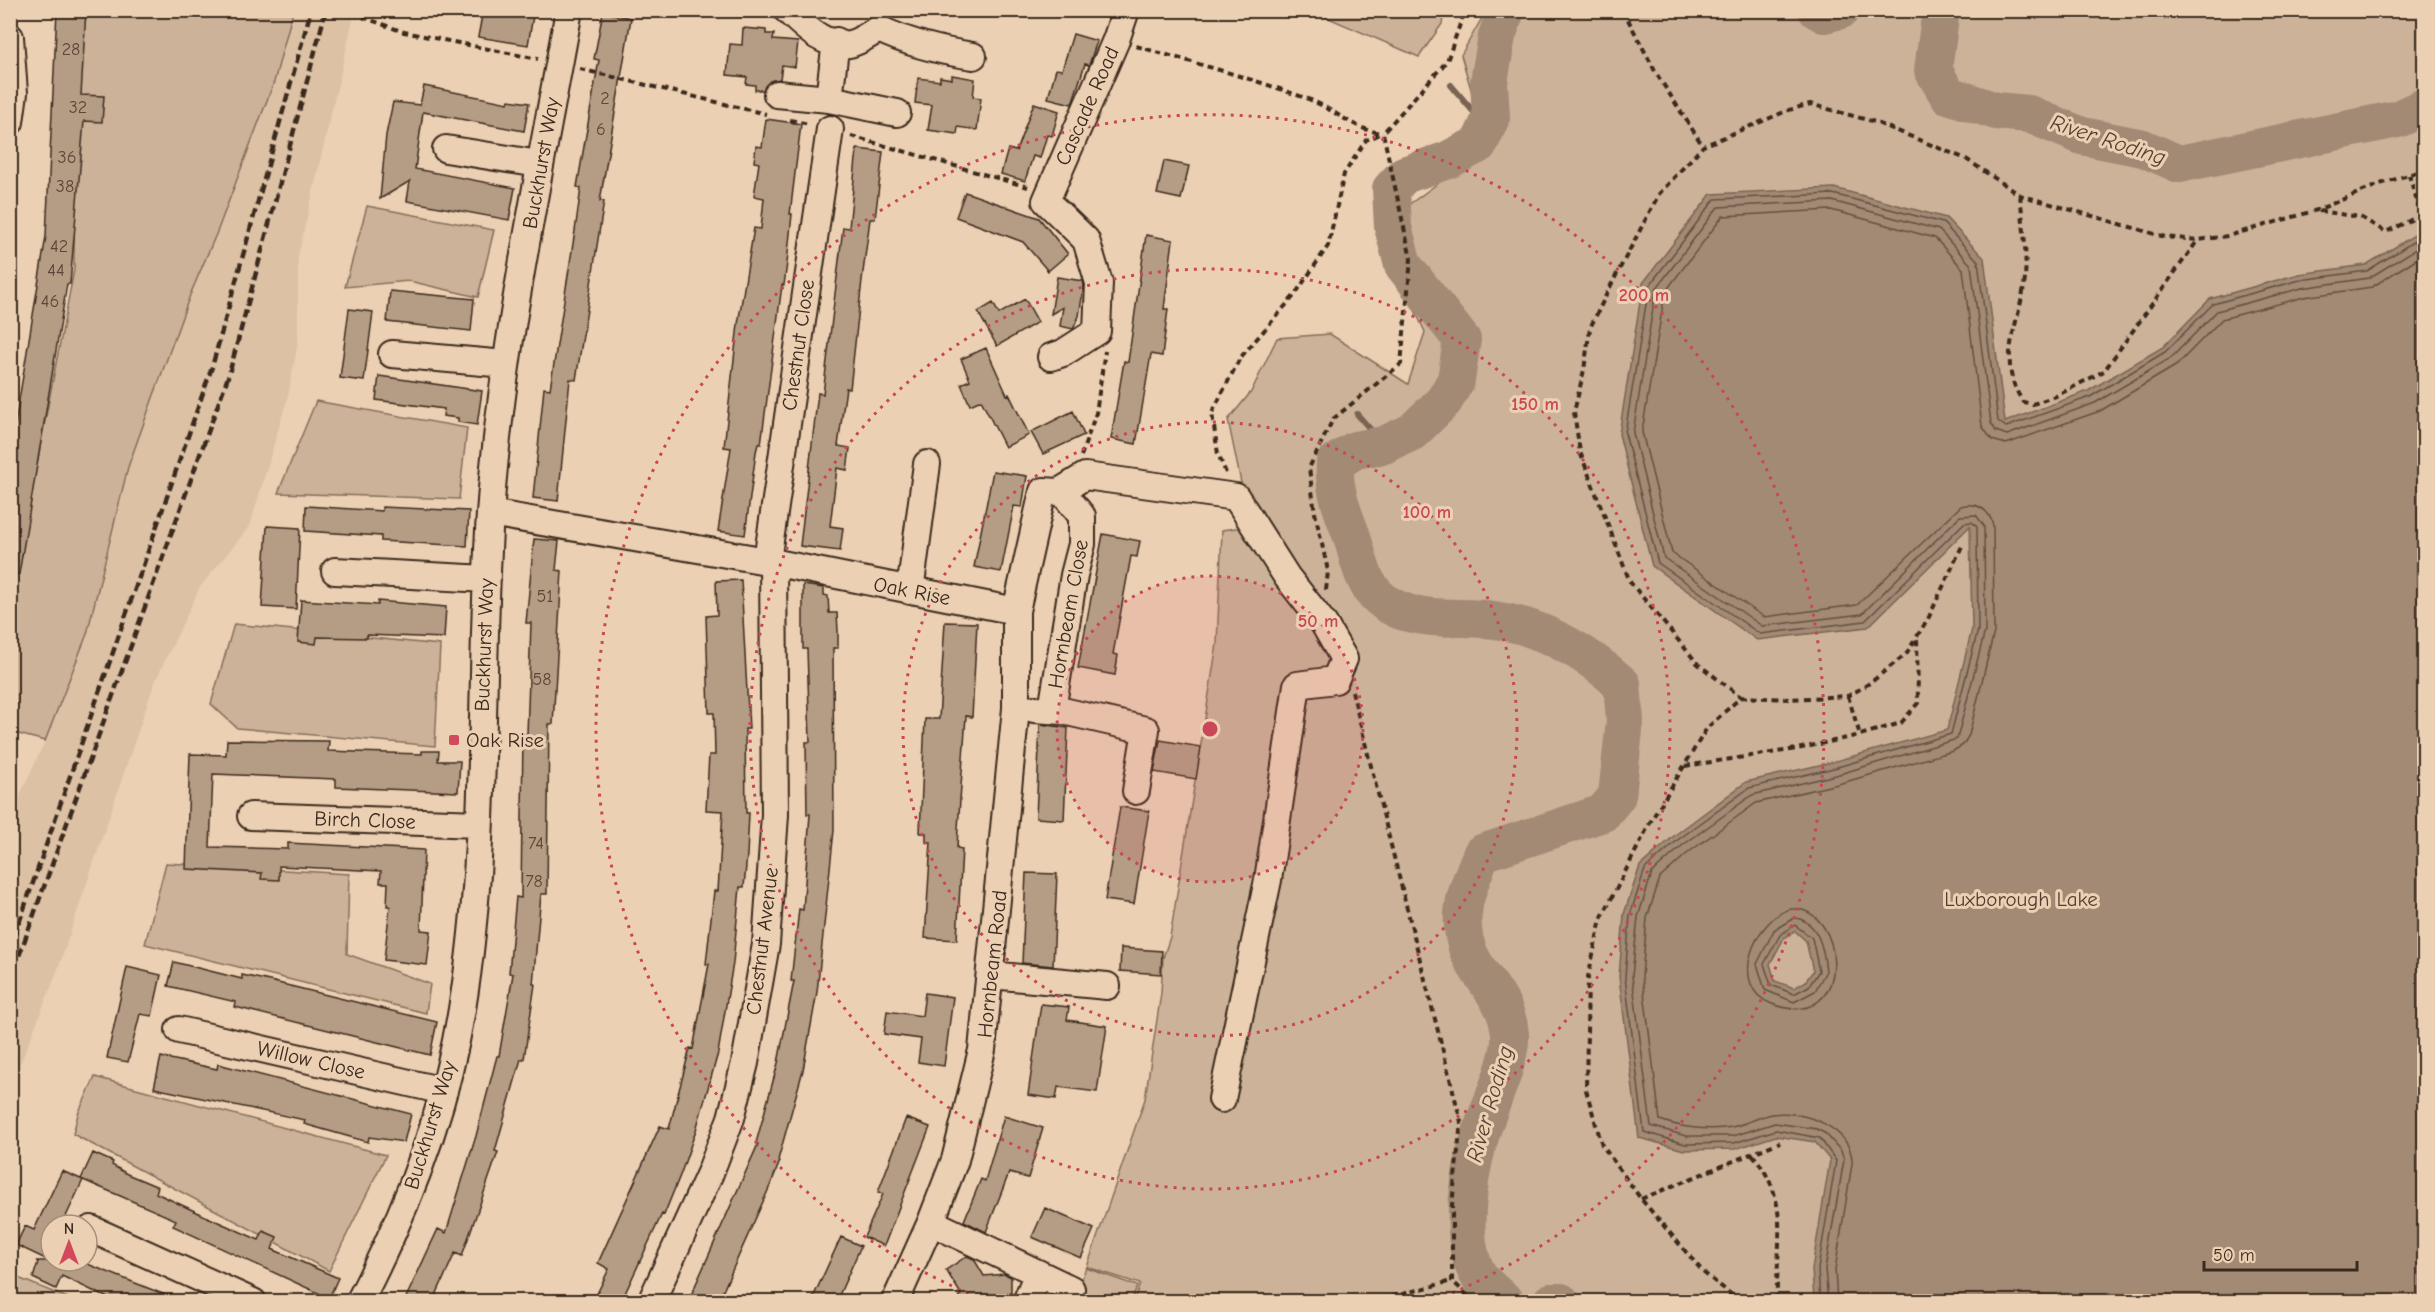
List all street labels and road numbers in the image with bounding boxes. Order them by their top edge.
street label: Cascade Road [1050,43,1124,169]
street label: Buckhurst Way [518,95,564,231]
street label: Chestnut Close [777,278,819,412]
street label: Hornbeam Close [1043,538,1093,690]
street label: Oak Rise [871,572,953,610]
street label: Buckhurst Way [470,577,498,712]
street label: Birch Close [314,806,416,834]
street label: Chestnut Avenue [741,866,783,1016]
street label: Hornbeam Road [972,889,1012,1039]
street label: Willow Close [255,1036,367,1084]
street label: Buckhurst Way [399,1057,461,1192]

